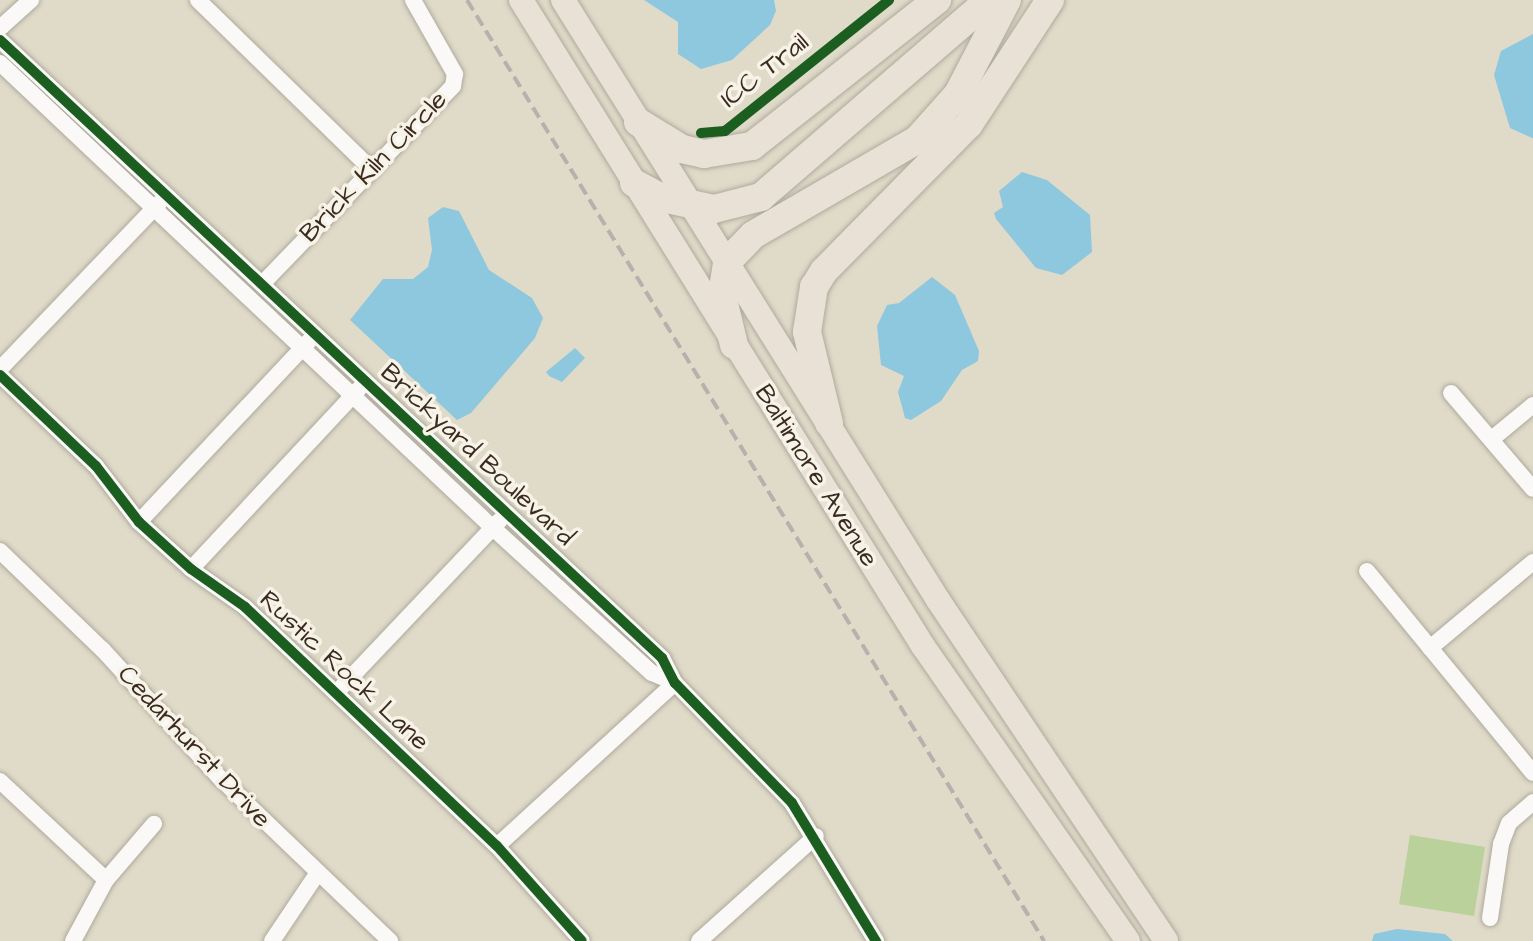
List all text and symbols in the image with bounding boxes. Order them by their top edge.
street label: ICC Trail [715,27,815,115]
street label: Brick Kiln Circle [294,85,454,249]
street label: Brickyard Boulevard [374,357,580,553]
street label: Baltimore Avenue [748,379,884,573]
street label: Rustic Rock Lane [253,584,435,758]
street label: Cedarhurst Drive [111,659,277,835]

